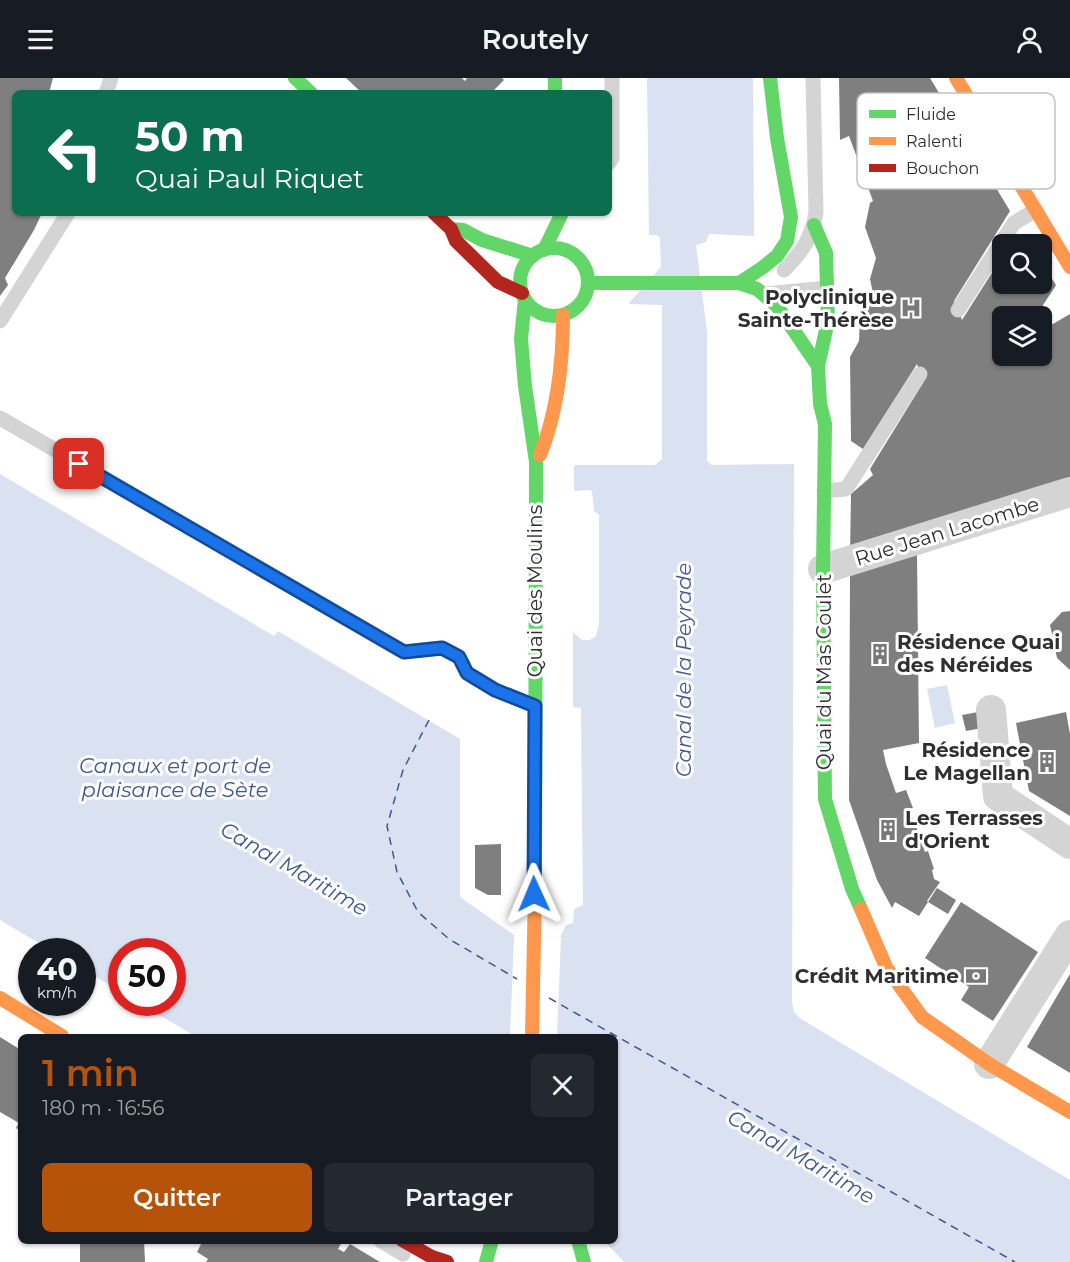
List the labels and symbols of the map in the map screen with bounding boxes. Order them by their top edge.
legend [857,93,1055,189]
text: Fluide [906,105,956,124]
text: Ralenti [906,132,963,151]
text: Bouchon [906,159,979,178]
place label: Polyclinique Sainte-Thérèse [738,285,894,332]
hospital icon: Polyclinique Sainte-Thérèse [899,296,923,320]
pin [53,438,104,489]
street label: Rue Jean Lacombe [852,492,1042,570]
street label: Quai des Moulins [523,505,547,677]
water label: Canal de la Peyrade [671,563,696,777]
street label: Quai du Mas Coulet [812,574,836,770]
place label: Résidence Quai des Néréides [897,630,1060,677]
building icon: Résidence Quai des Néréides [868,642,892,666]
place label: Résidence Le Magellan [903,738,1030,785]
building icon: Résidence Le Magellan [1035,750,1059,774]
water label: Canaux et port de plaisance de Sète [79,753,271,802]
place label: Les Terrasses d'Orient [905,806,1043,853]
water label: Canal Maritime [216,816,372,921]
building icon: Les Terrasses d'Orient [876,818,900,842]
position arrow [502,862,566,926]
speed limit sign: 50 [108,938,186,1016]
place label: Crédit Maritime [795,964,959,988]
bank icon: Crédit Maritime [964,964,988,988]
water label: Canal Maritime [723,1104,879,1209]

